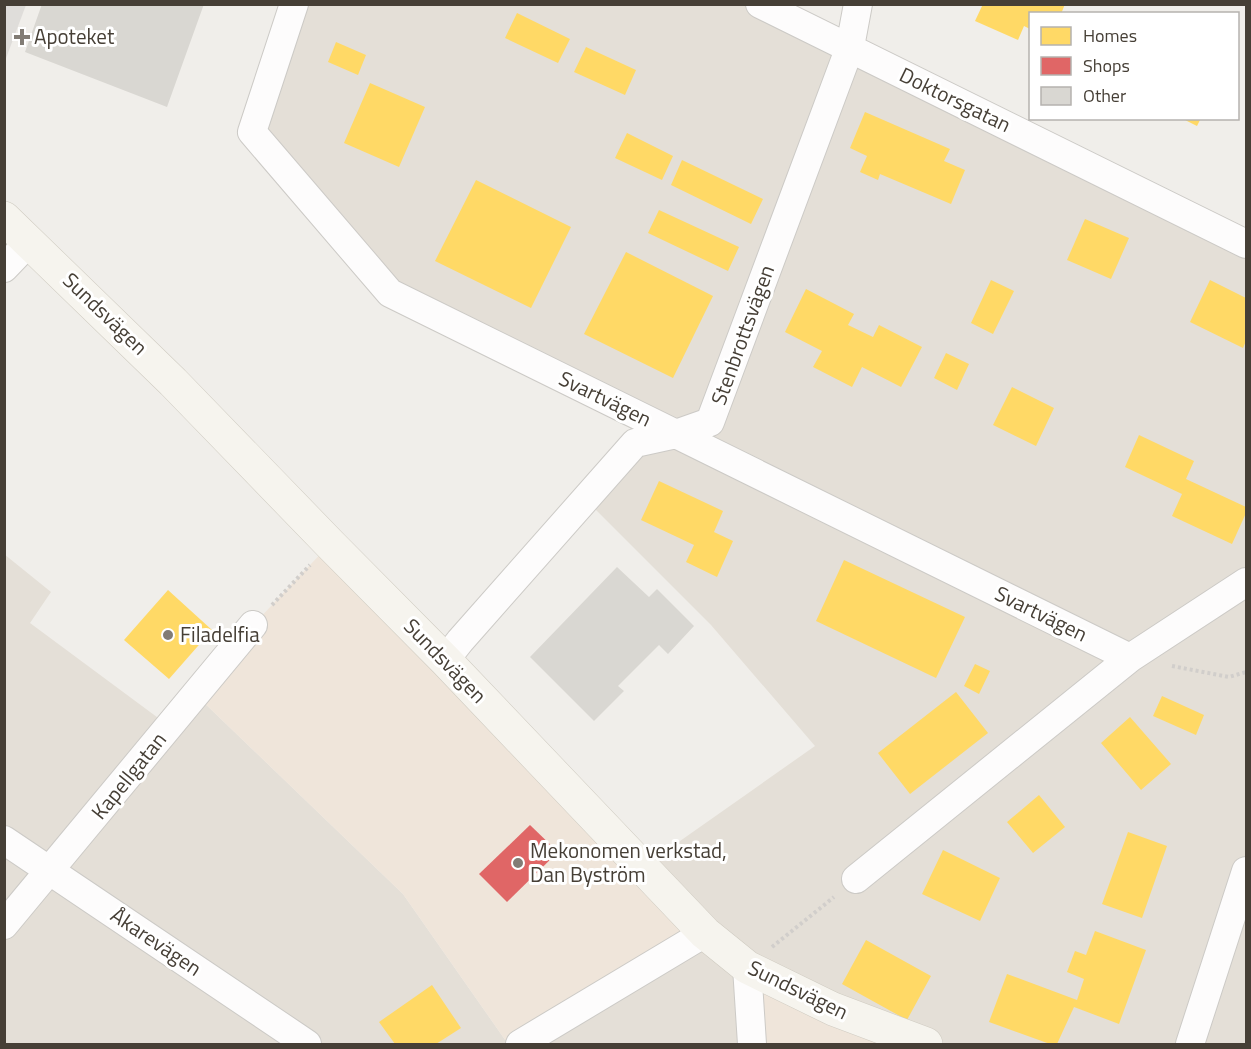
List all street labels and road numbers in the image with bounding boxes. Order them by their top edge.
street label: Doktorsgatan [894,58,1017,140]
street label: Stenbrottsvägen [702,260,782,409]
street label: Sundsvägen [56,264,156,362]
street label: Svartvägen [554,362,657,434]
street label: Svartvägen [990,577,1093,649]
street label: Sundsvägen [397,610,495,710]
street label: Kapellgatan [83,725,173,826]
street label: Åkarevägen [105,899,208,983]
street label: Sundsvägen [743,951,854,1027]

